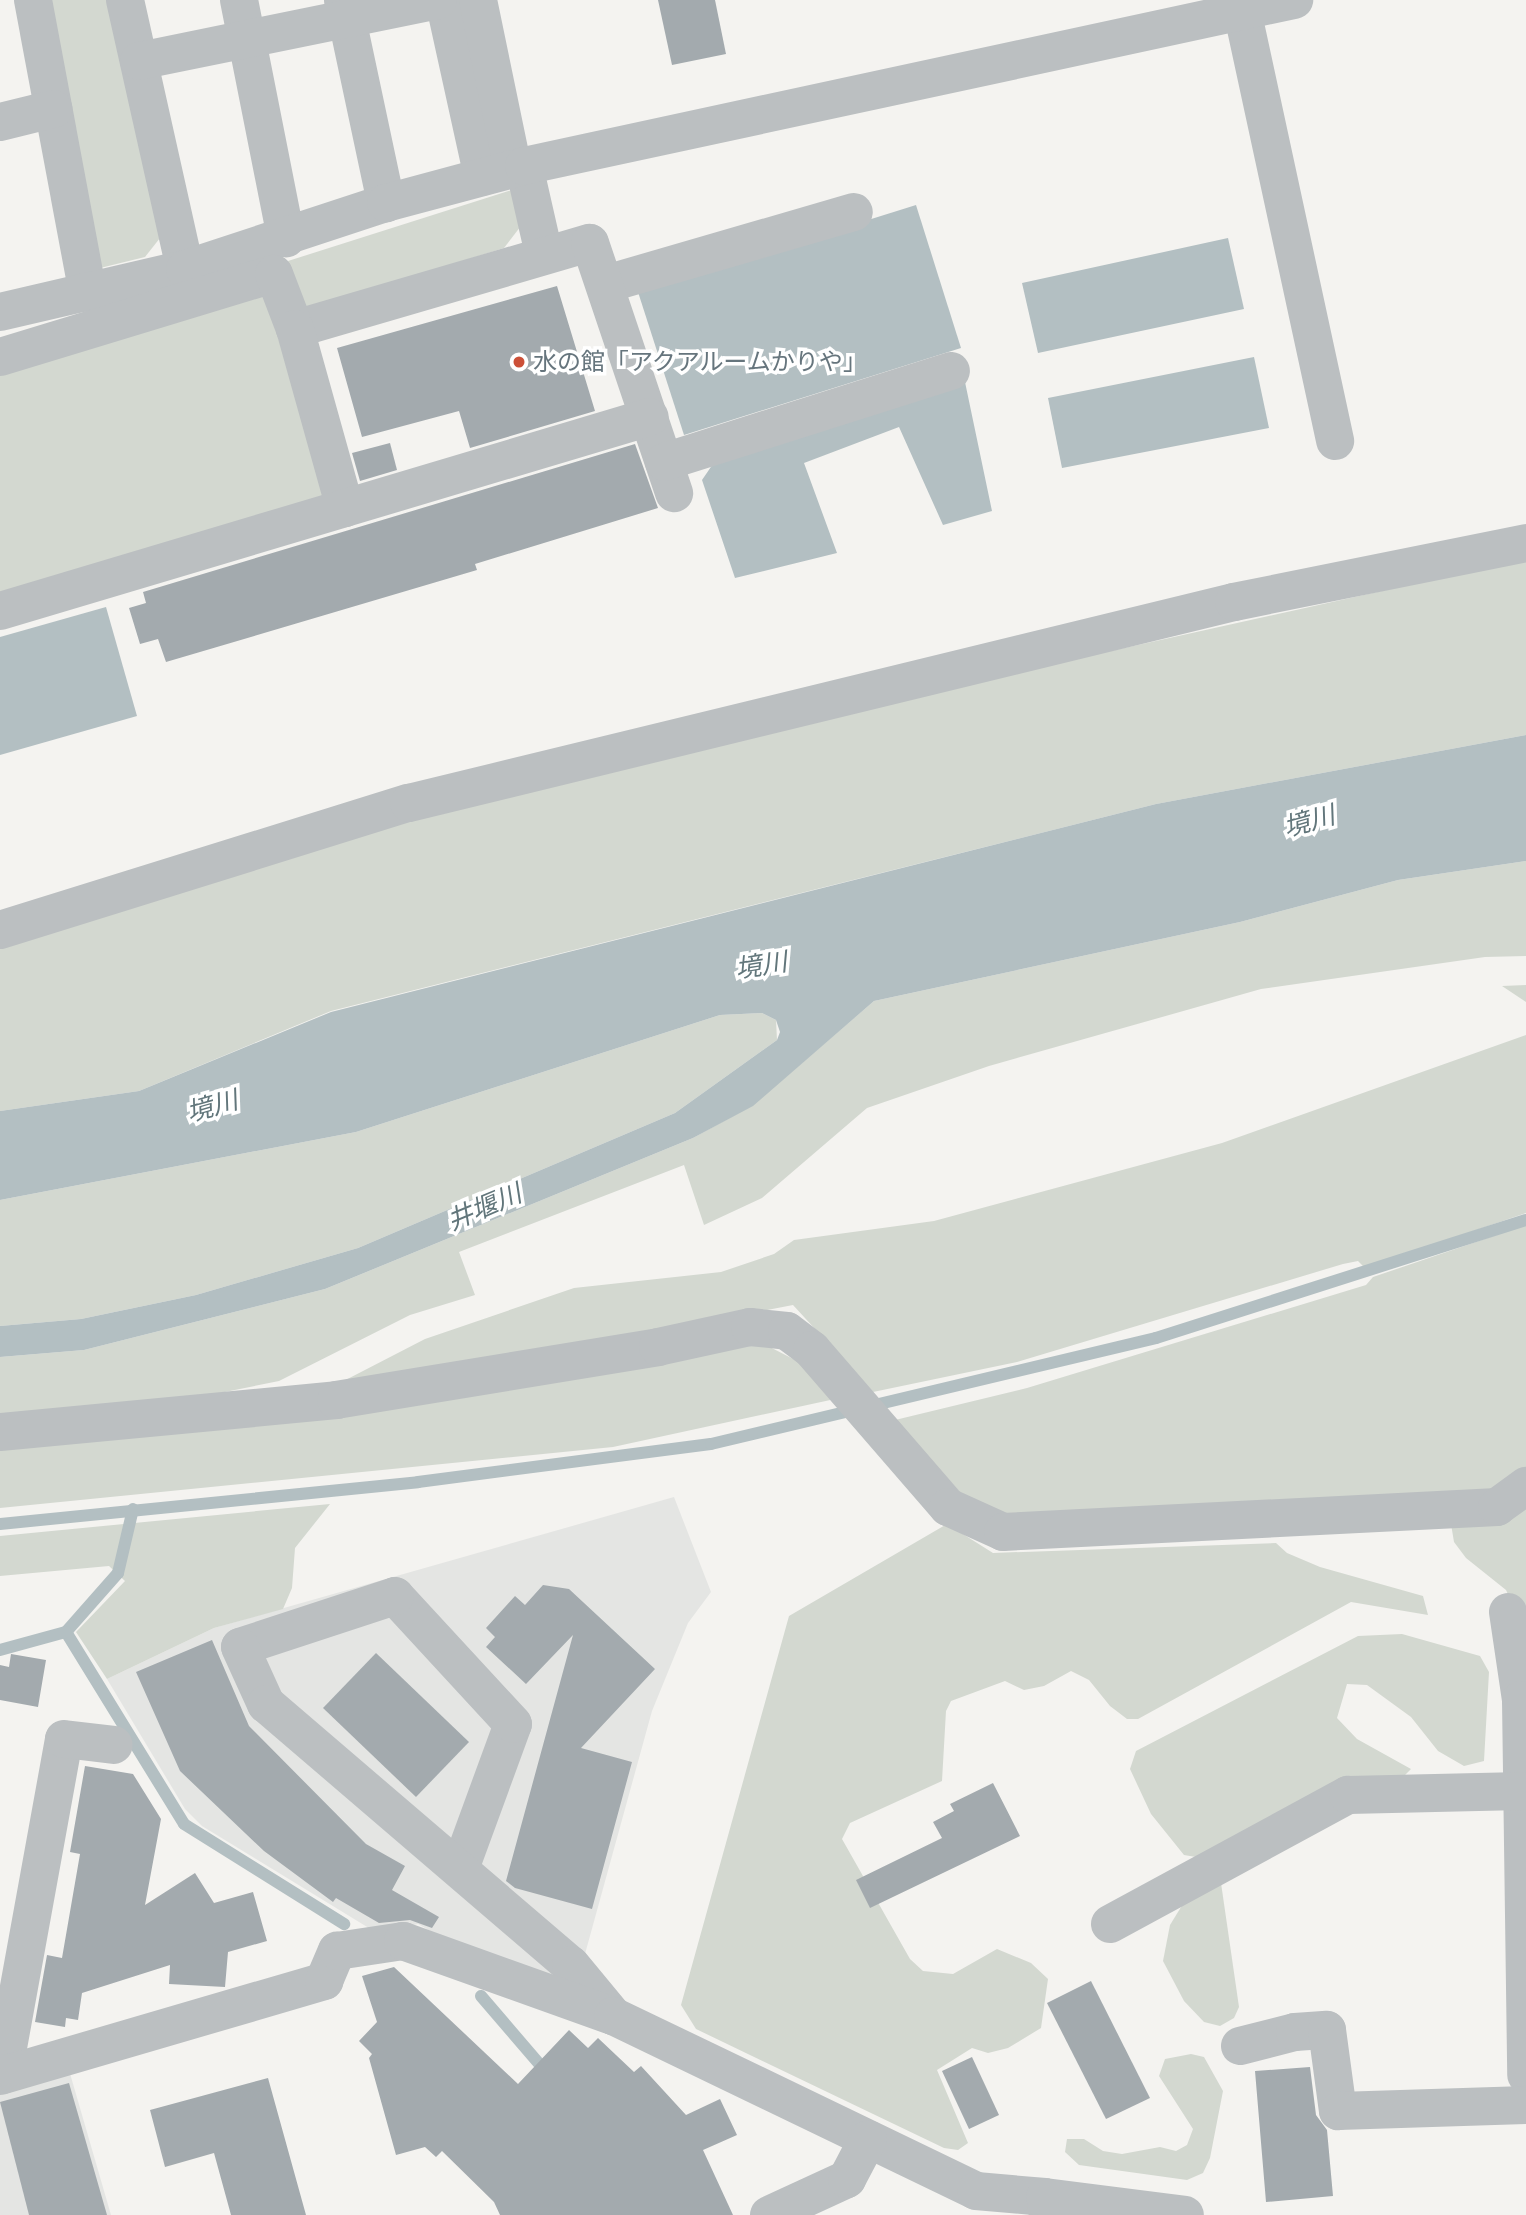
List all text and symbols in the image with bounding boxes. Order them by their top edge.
place label: 水の館「アクアルームかりや」 [533,348,869,376]
marker: 水の館「アクアルームかりや」 [511,354,527,370]
water label: 境川 [1280,799,1338,843]
water label: 境川 [733,946,789,984]
water label: 境川 [183,1084,241,1128]
water label: 井堰川 [442,1177,526,1237]

